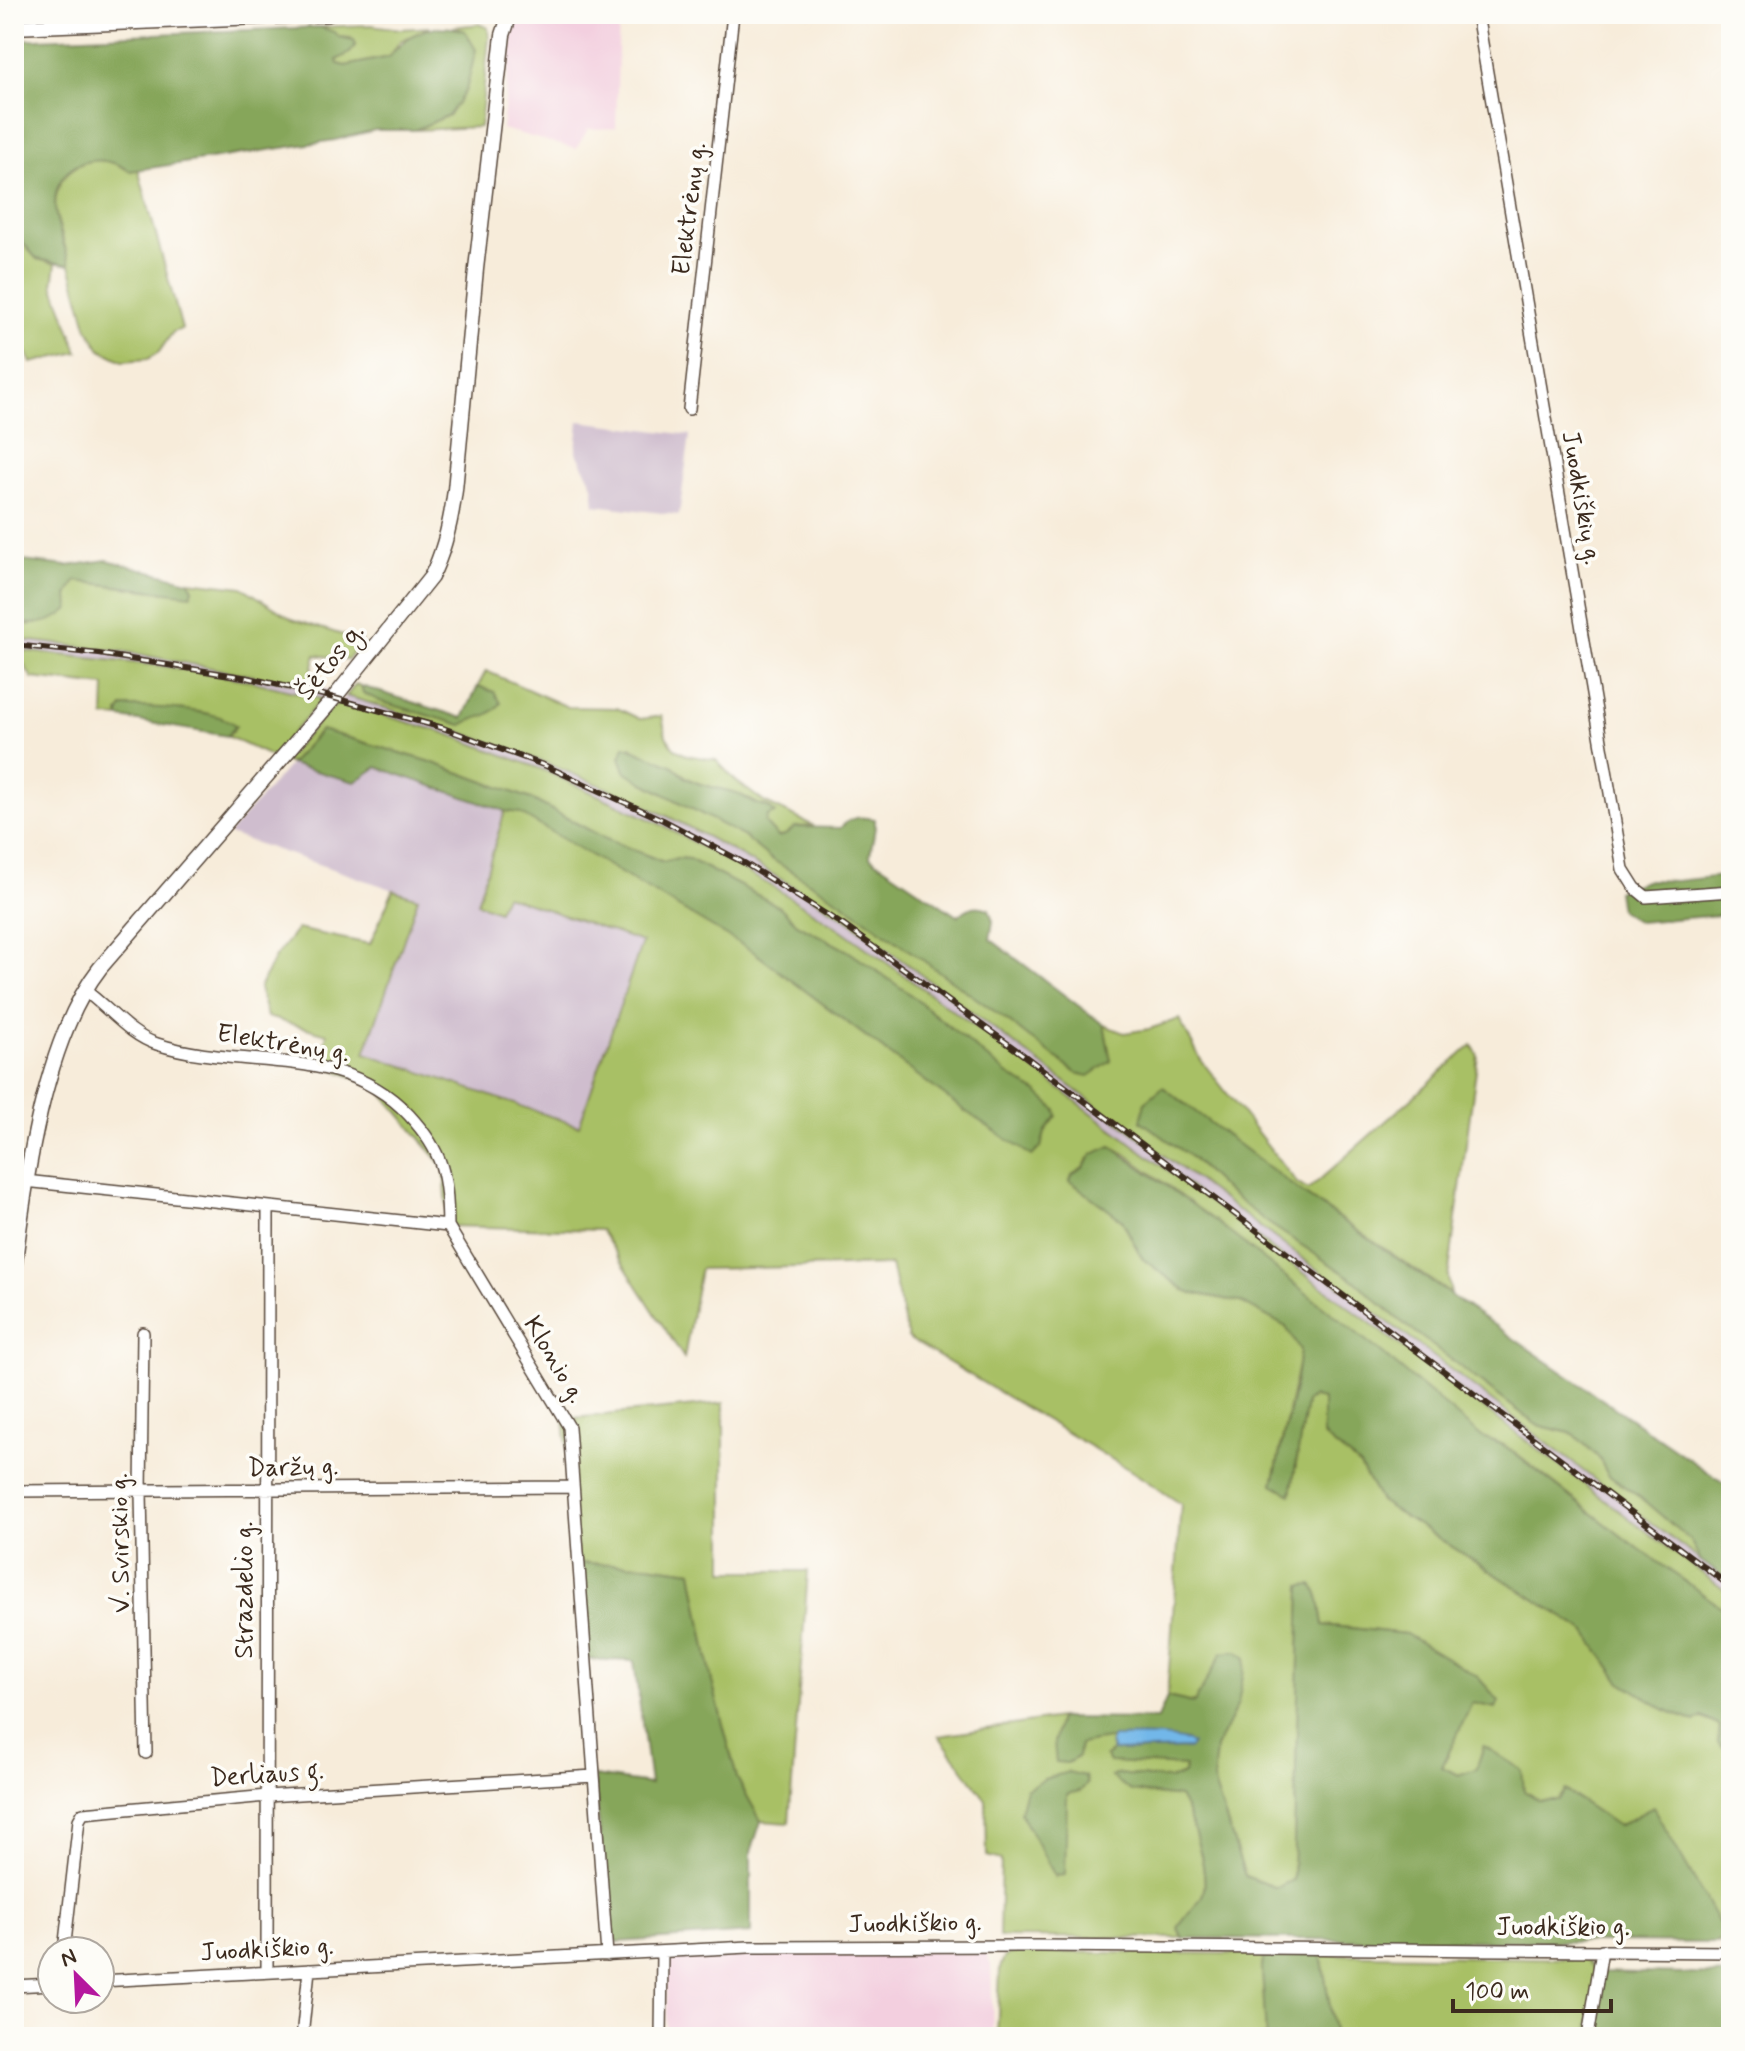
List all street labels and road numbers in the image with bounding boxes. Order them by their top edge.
street label: Elektrėnų g. [665,140,715,278]
street label: Juodkiškių g. [1553,428,1609,568]
street label: Šėtos g. [289,616,374,709]
street label: Elektrėnų g. [214,1017,352,1071]
street label: Klonio g. [515,1310,593,1410]
street label: Daržų g. [247,1450,339,1486]
street label: V. Svirskio g. [103,1473,139,1613]
street label: Strazdelio g. [228,1521,262,1659]
street label: Derliaus g. [209,1754,325,1799]
street label: Juodkiškio g. [848,1906,982,1942]
street label: Juodkiškio g. [1496,1911,1630,1945]
street label: Juodkiškio g. [199,1930,335,1970]

